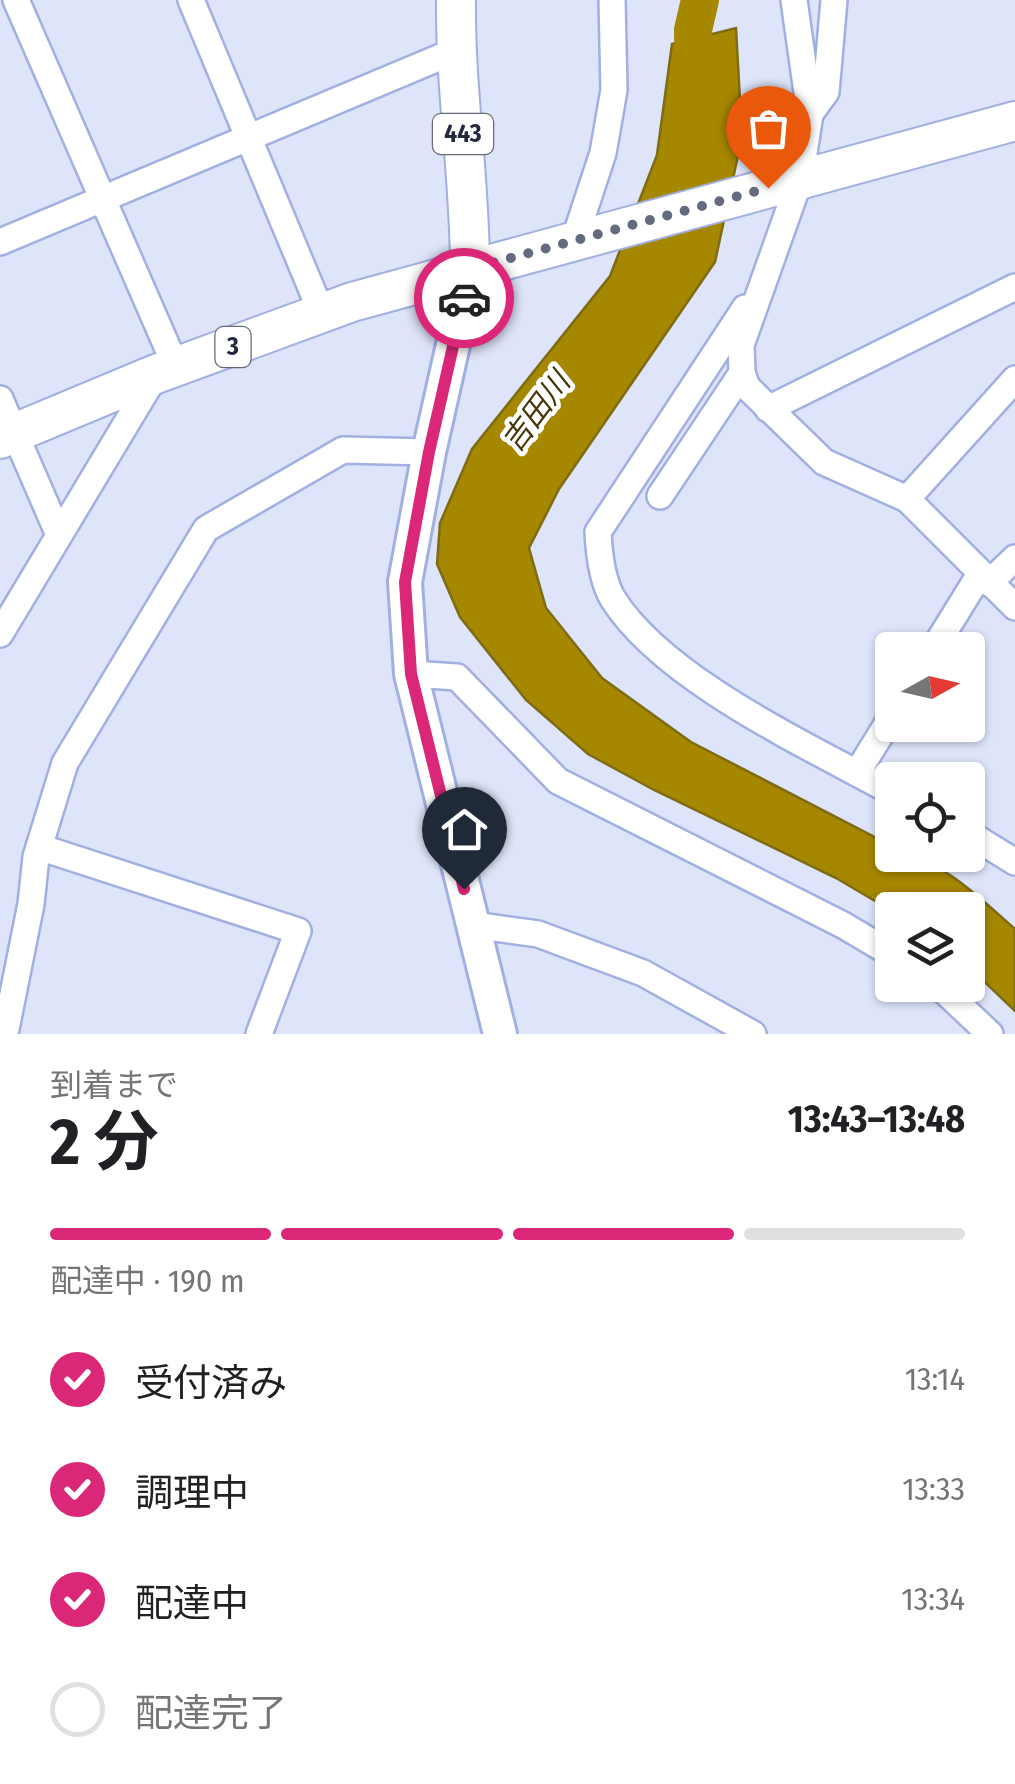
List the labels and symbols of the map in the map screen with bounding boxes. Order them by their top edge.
pin [726,86,811,189]
road number: 443 [433,114,493,154]
courier [414,248,514,348]
road number: 3 [216,327,250,367]
water label: 吉田川 [495,363,579,459]
north arrow [875,632,985,742]
pin [422,787,507,890]

